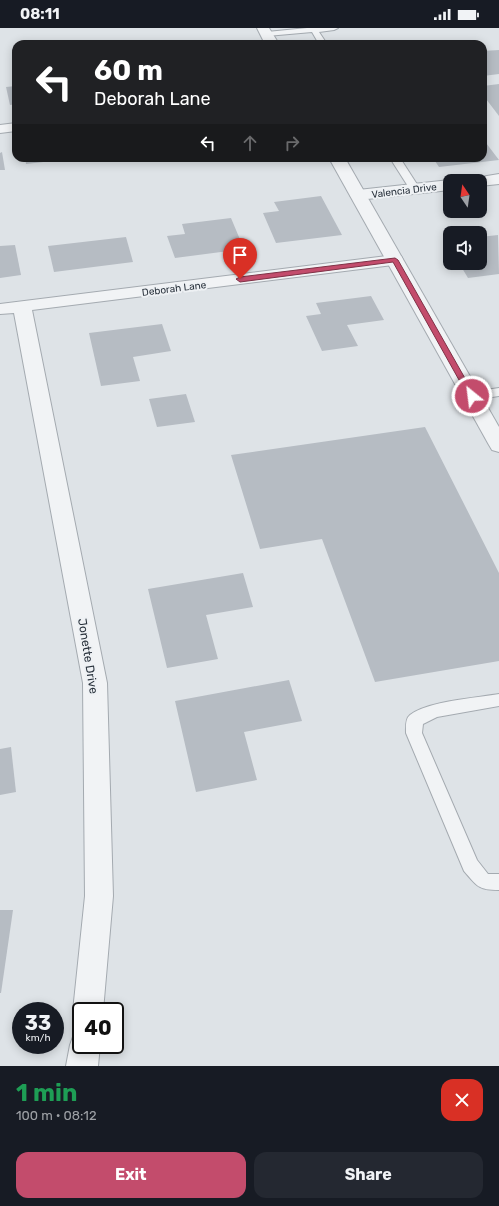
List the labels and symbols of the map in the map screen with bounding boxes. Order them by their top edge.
north arrow [443,174,487,218]
street label: Valencia Drive [371,181,438,201]
pin [223,238,257,279]
street label: Deborah Lane [141,279,207,299]
position arrow [451,375,493,417]
street label: Jonette Drive [75,617,101,695]
speed limit sign: 40 [72,1002,124,1054]

